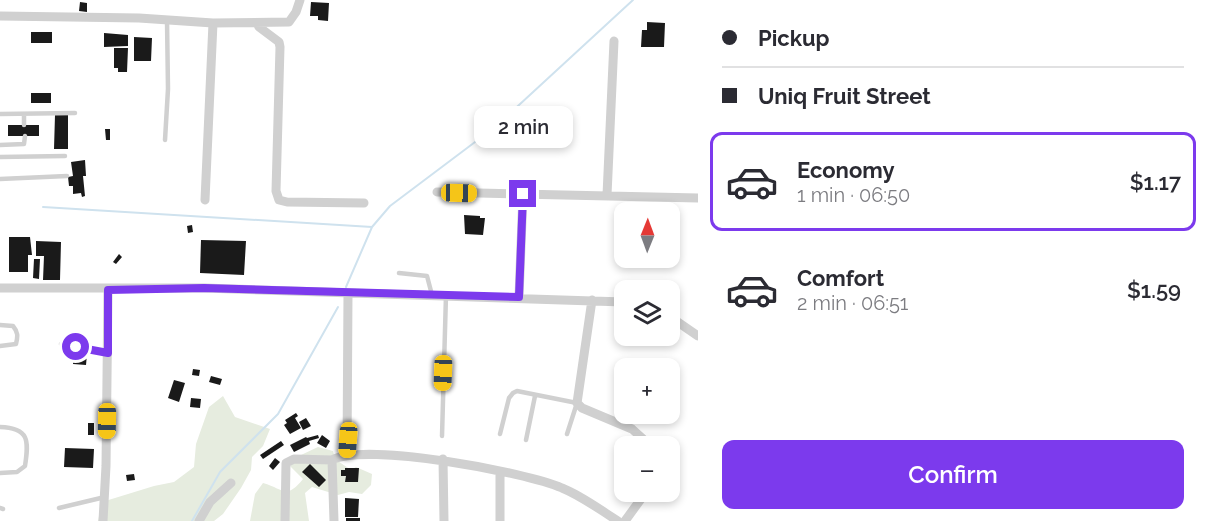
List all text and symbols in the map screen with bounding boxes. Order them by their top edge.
text: Pickup [758,25,830,51]
text: Uniq Fruit Street [758,83,931,109]
callout: 2 min [474,107,572,149]
text: 2 min [498,115,549,139]
icon: car [725,155,779,209]
text: Economy [797,157,895,183]
text: $1.17 [1130,169,1181,195]
route end [509,180,536,207]
text: 1 min · 06:50 [797,183,910,207]
car [441,184,477,202]
north arrow [614,202,680,268]
map controls [614,202,680,502]
icon: car [725,263,779,317]
text: Comfort [797,265,884,291]
text: $1.59 [1127,277,1181,303]
button: layers [614,280,680,346]
text: 2 min · 06:51 [797,291,908,315]
route start [62,333,89,360]
car [433,355,453,391]
button: + [614,358,680,424]
car [98,403,116,439]
car [338,421,358,459]
button: − [614,436,680,502]
button: Confirm [722,440,1184,509]

